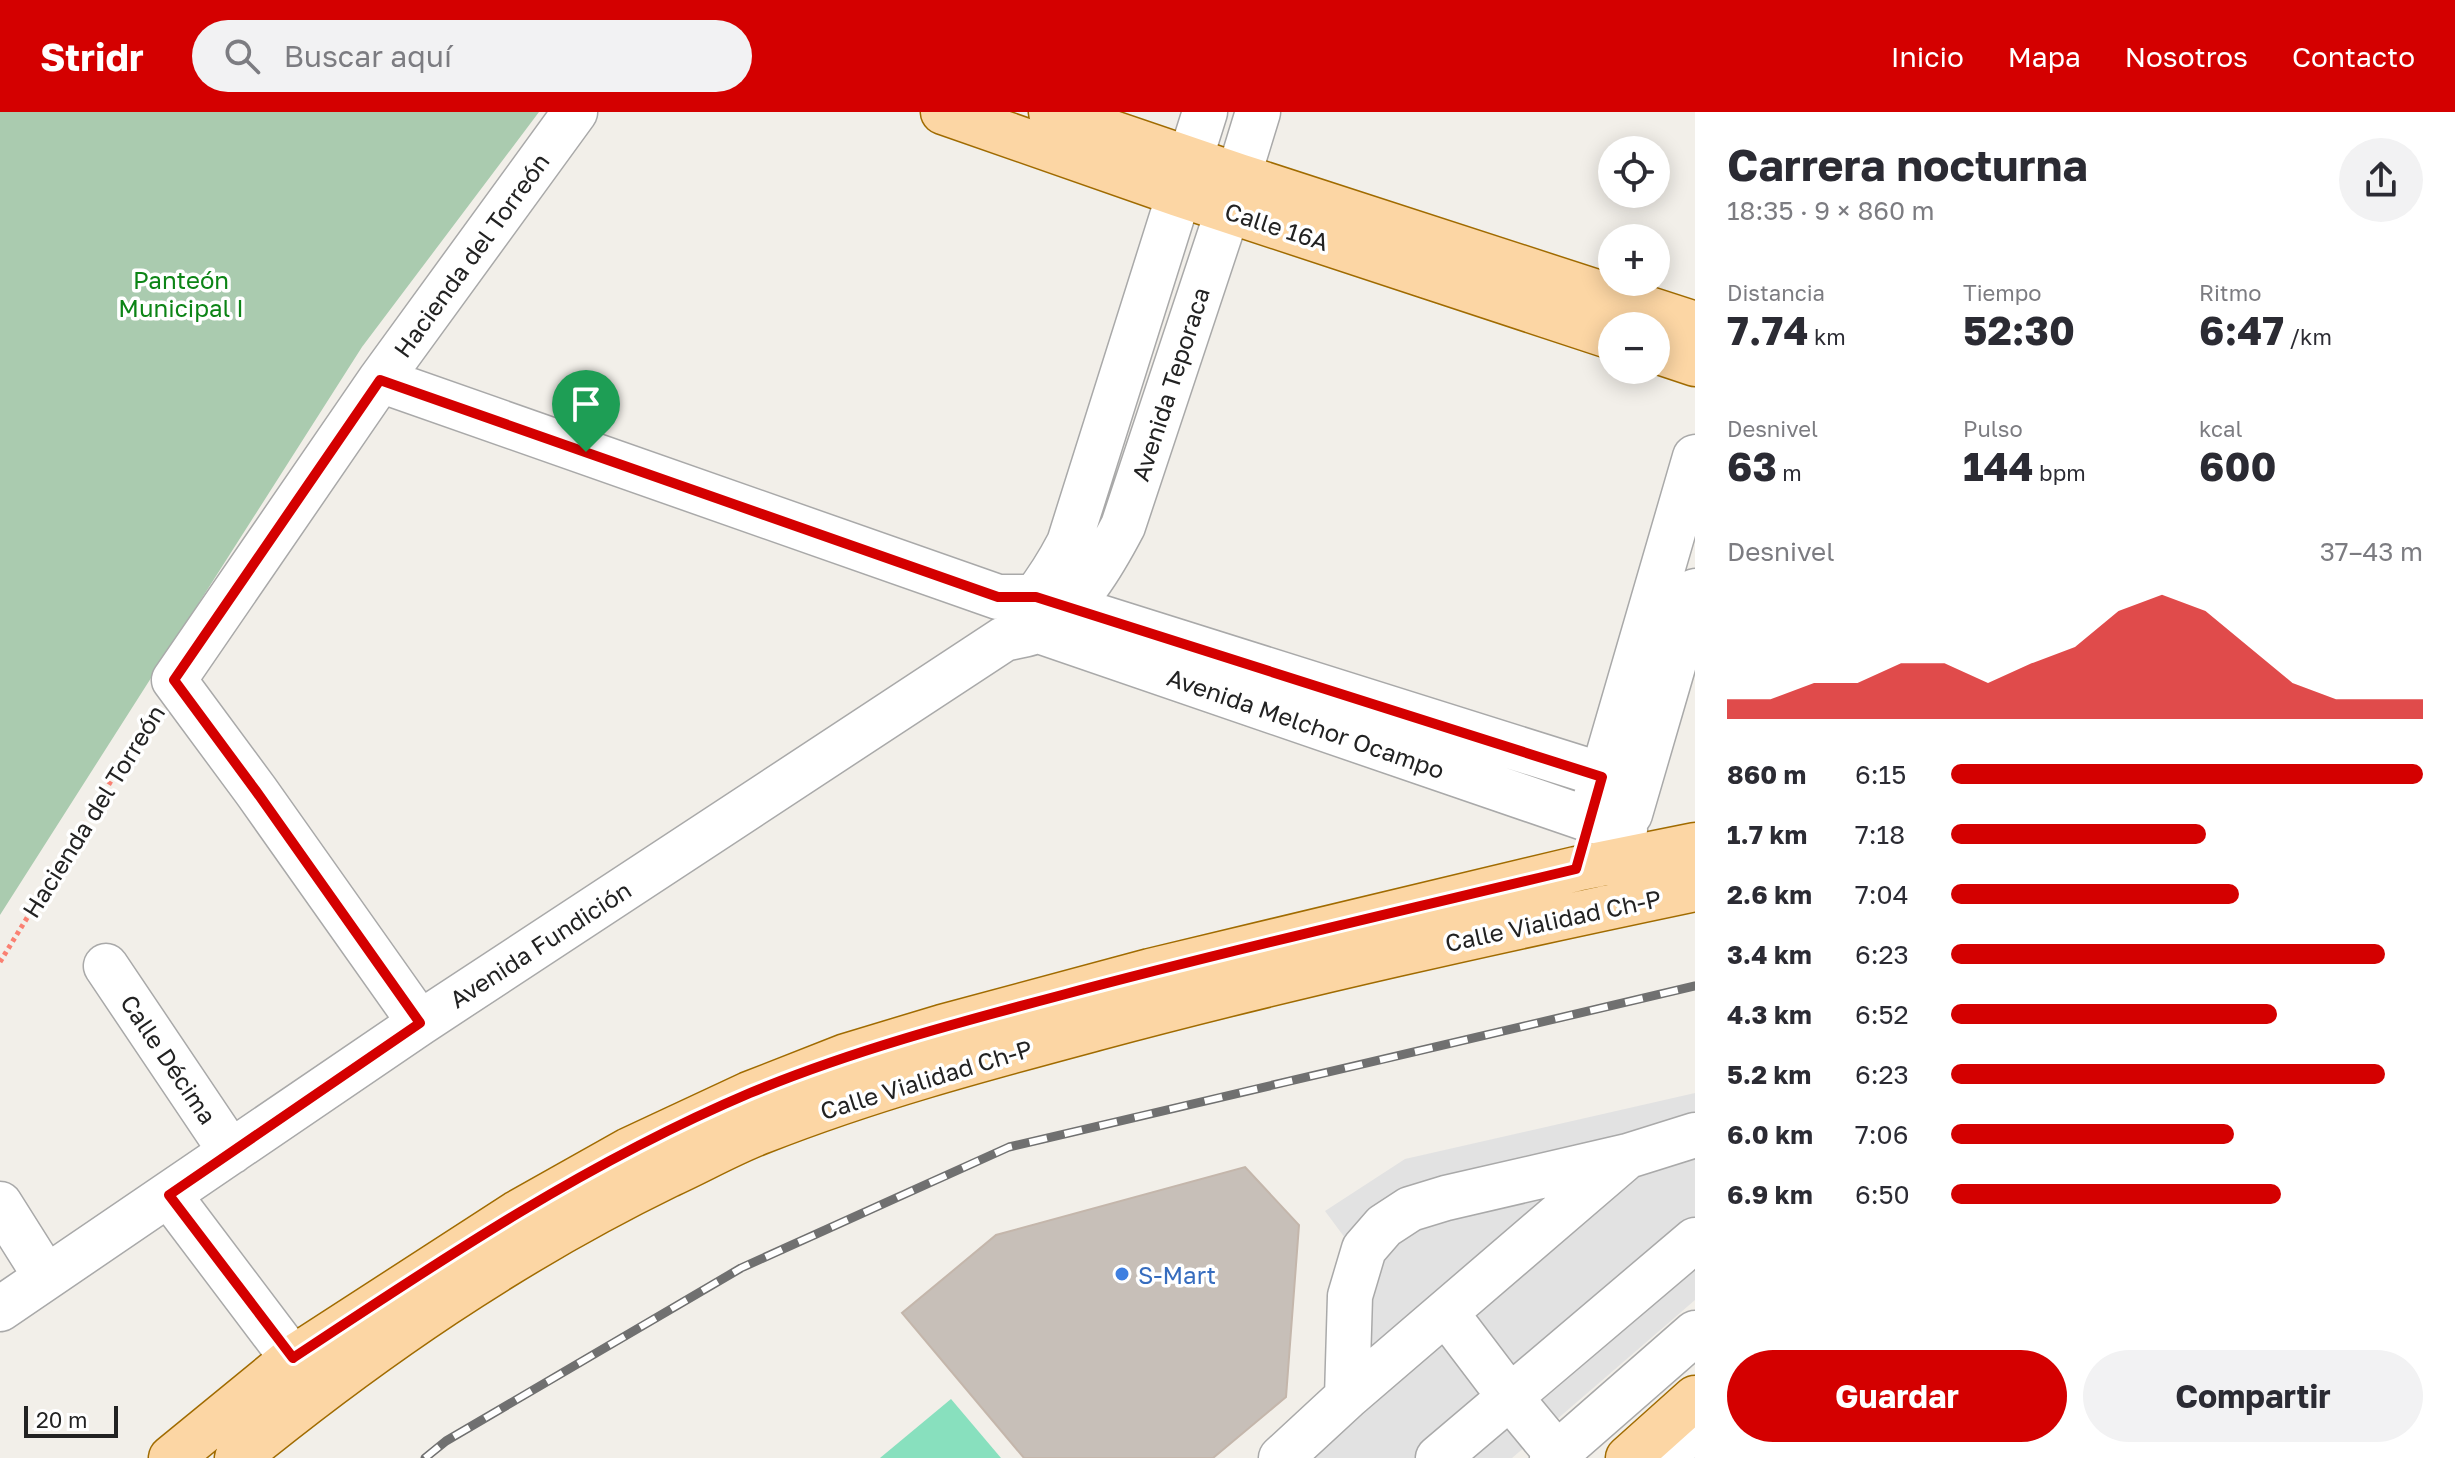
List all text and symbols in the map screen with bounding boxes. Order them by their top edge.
search box [192,20,752,92]
text: Stridr [40,34,144,79]
icon: search [220,34,264,78]
text: Buscar aquí [284,38,452,74]
text: Inicio [1891,40,1964,73]
text: Mapa [2008,40,2081,73]
text: Nosotros [2125,40,2248,73]
text: Contacto [2292,40,2415,73]
map controls [1598,136,1670,384]
button: locate [1598,136,1670,208]
text: Carrera nocturna [1727,138,2088,191]
button: share [2339,138,2423,222]
street label: Hacienda del Torreón [387,147,555,363]
text: 18:35 · 9 × 860 m [1727,195,1935,226]
street label: Calle 16A [1222,196,1332,256]
button: + [1598,224,1670,296]
park label: Panteón Municipal I [118,265,244,322]
text: Distancia [1727,279,1825,306]
text: Tiempo [1963,279,2042,306]
text: Ritmo [2199,279,2261,306]
street label: Avenida Teporaca [1125,283,1215,485]
text: 7.74 [1727,306,1808,354]
text: 52:30 [1963,306,2075,354]
text: 6:47 [2199,306,2284,354]
button: − [1598,312,1670,384]
text: km [1808,323,1846,350]
text: /km [2284,323,2332,350]
pin [552,370,620,452]
icon: arrive [564,382,608,426]
text: Desnivel [1727,415,1818,442]
text: Pulso [1963,415,2023,442]
text: kcal [2199,415,2242,442]
text: 63 [1727,442,1777,490]
text: 144 [1963,442,2034,490]
text: 600 [2199,442,2276,490]
text: m [1777,459,1802,486]
text: bpm [2034,459,2086,486]
text: Desnivel [1727,536,1834,567]
text: 37–43 m [2320,536,2423,567]
street label: Avenida Melchor Ocampo [1163,662,1449,784]
street label: Hacienda del Torreón [16,699,170,923]
text: 860 m [1727,759,1806,790]
text: 6:15 [1855,759,1906,790]
text: 1.7 km [1727,819,1807,850]
text: 7:18 [1855,819,1905,850]
street label: Avenida Fundición [444,875,636,1013]
text: 2.6 km [1727,879,1812,910]
text: 7:04 [1855,879,1909,910]
street label: Calle Vialidad Ch-P [1442,883,1664,957]
text: 3.4 km [1727,939,1812,970]
text: 6:23 [1855,939,1909,970]
street label: Calle Décima [115,989,223,1129]
text: 4.3 km [1727,999,1812,1030]
text: 6:52 [1855,999,1909,1030]
street label: Calle Vialidad Ch-P [817,1033,1035,1125]
text: 5.2 km [1727,1059,1811,1090]
text: 6:23 [1855,1059,1909,1090]
text: 6.0 km [1727,1119,1813,1150]
text: 7:06 [1855,1119,1908,1150]
text: 6.9 km [1727,1179,1813,1210]
text: 6:50 [1855,1179,1910,1210]
place label: S-Mart [1138,1260,1216,1289]
marker: S-Mart [1113,1265,1131,1283]
button: Guardar [1727,1350,2067,1442]
button: Compartir [2083,1350,2423,1442]
scale bar [24,1402,118,1438]
text: 20 m [36,1406,87,1433]

